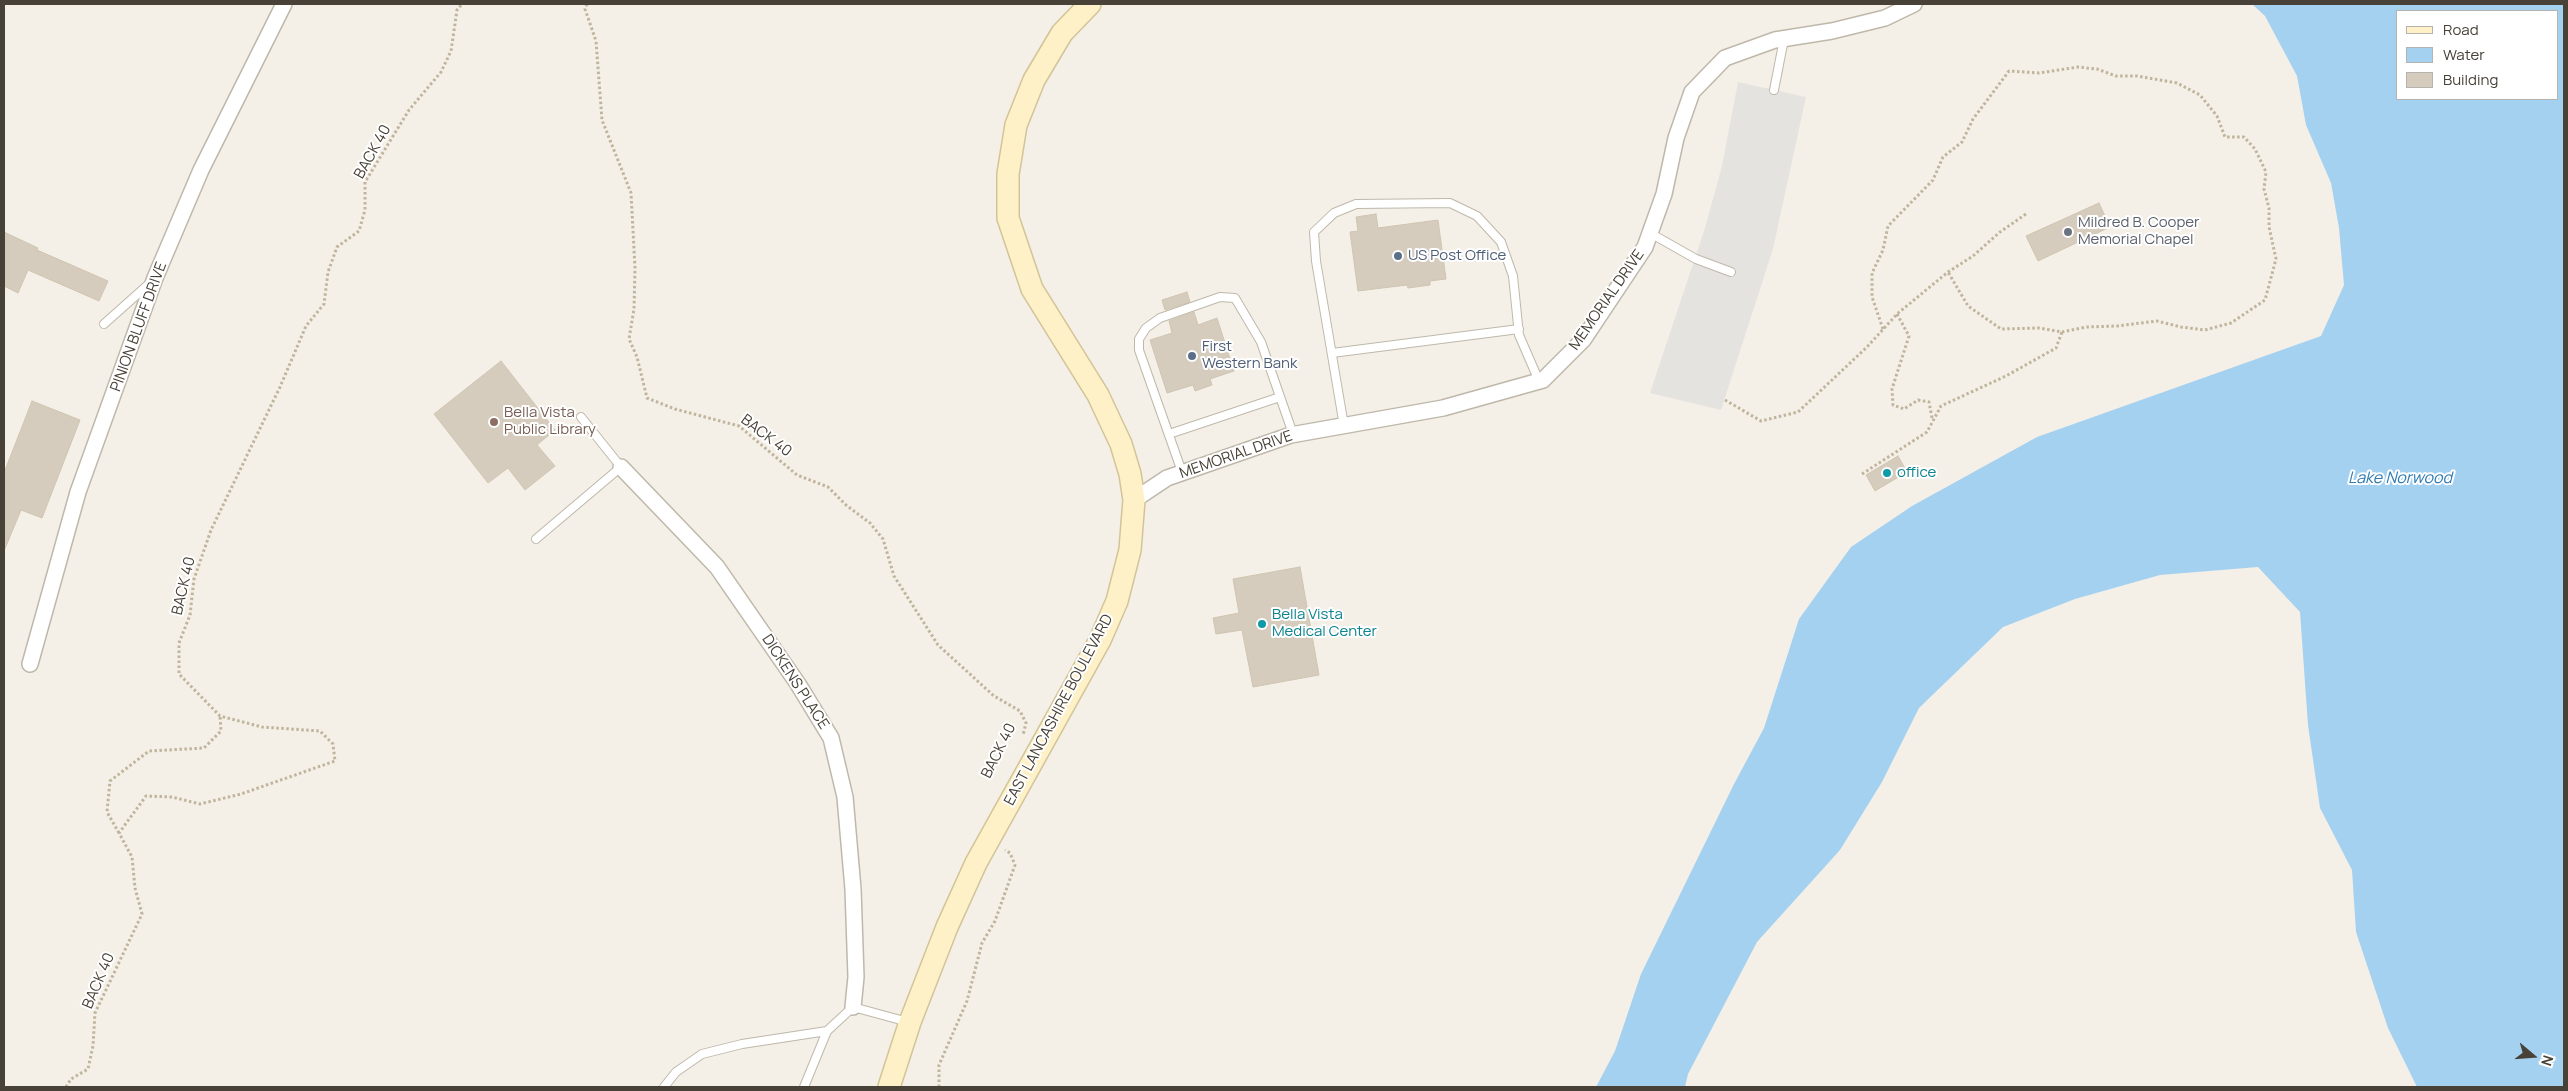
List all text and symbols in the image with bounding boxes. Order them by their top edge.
legend [2396,10,2558,100]
text: Road [2443,19,2479,40]
text: Water [2443,44,2485,65]
text: Building [2443,69,2498,90]
street label: BACK 40 [351,122,395,182]
place label: Mildred B. Cooper Memorial Chapel [2078,214,2199,249]
marker: Mildred B. Cooper Memorial Chapel [2062,226,2074,238]
street label: MEMORIAL DRIVE [1566,246,1648,354]
place label: US Post Office [1408,247,1506,265]
marker: US Post Office [1392,250,1404,262]
street label: PINION BLUFF DRIVE [107,260,171,394]
place label: First Western Bank [1202,338,1297,373]
marker: First Western Bank [1186,350,1198,362]
place label: Bella Vista Public Library [504,404,596,439]
street label: BACK 40 [737,411,795,461]
marker: Bella Vista Public Library [488,416,500,428]
street label: MEMORIAL DRIVE [1177,427,1295,483]
place label: office [1897,464,1936,482]
marker: office [1881,467,1893,479]
water label: Lake Norwood [2348,469,2452,489]
street label: BACK 40 [169,555,199,617]
place label: Bella Vista Medical Center [1272,606,1377,641]
street label: EAST LANCASHIRE BOULEVARD [1001,611,1117,809]
marker: Bella Vista Medical Center [1256,618,1268,630]
street label: DICKENS PLACE [758,631,832,733]
street label: BACK 40 [978,721,1020,781]
street label: BACK 40 [79,950,119,1012]
north arrow [2508,1031,2558,1081]
text: N [2537,1053,2558,1069]

